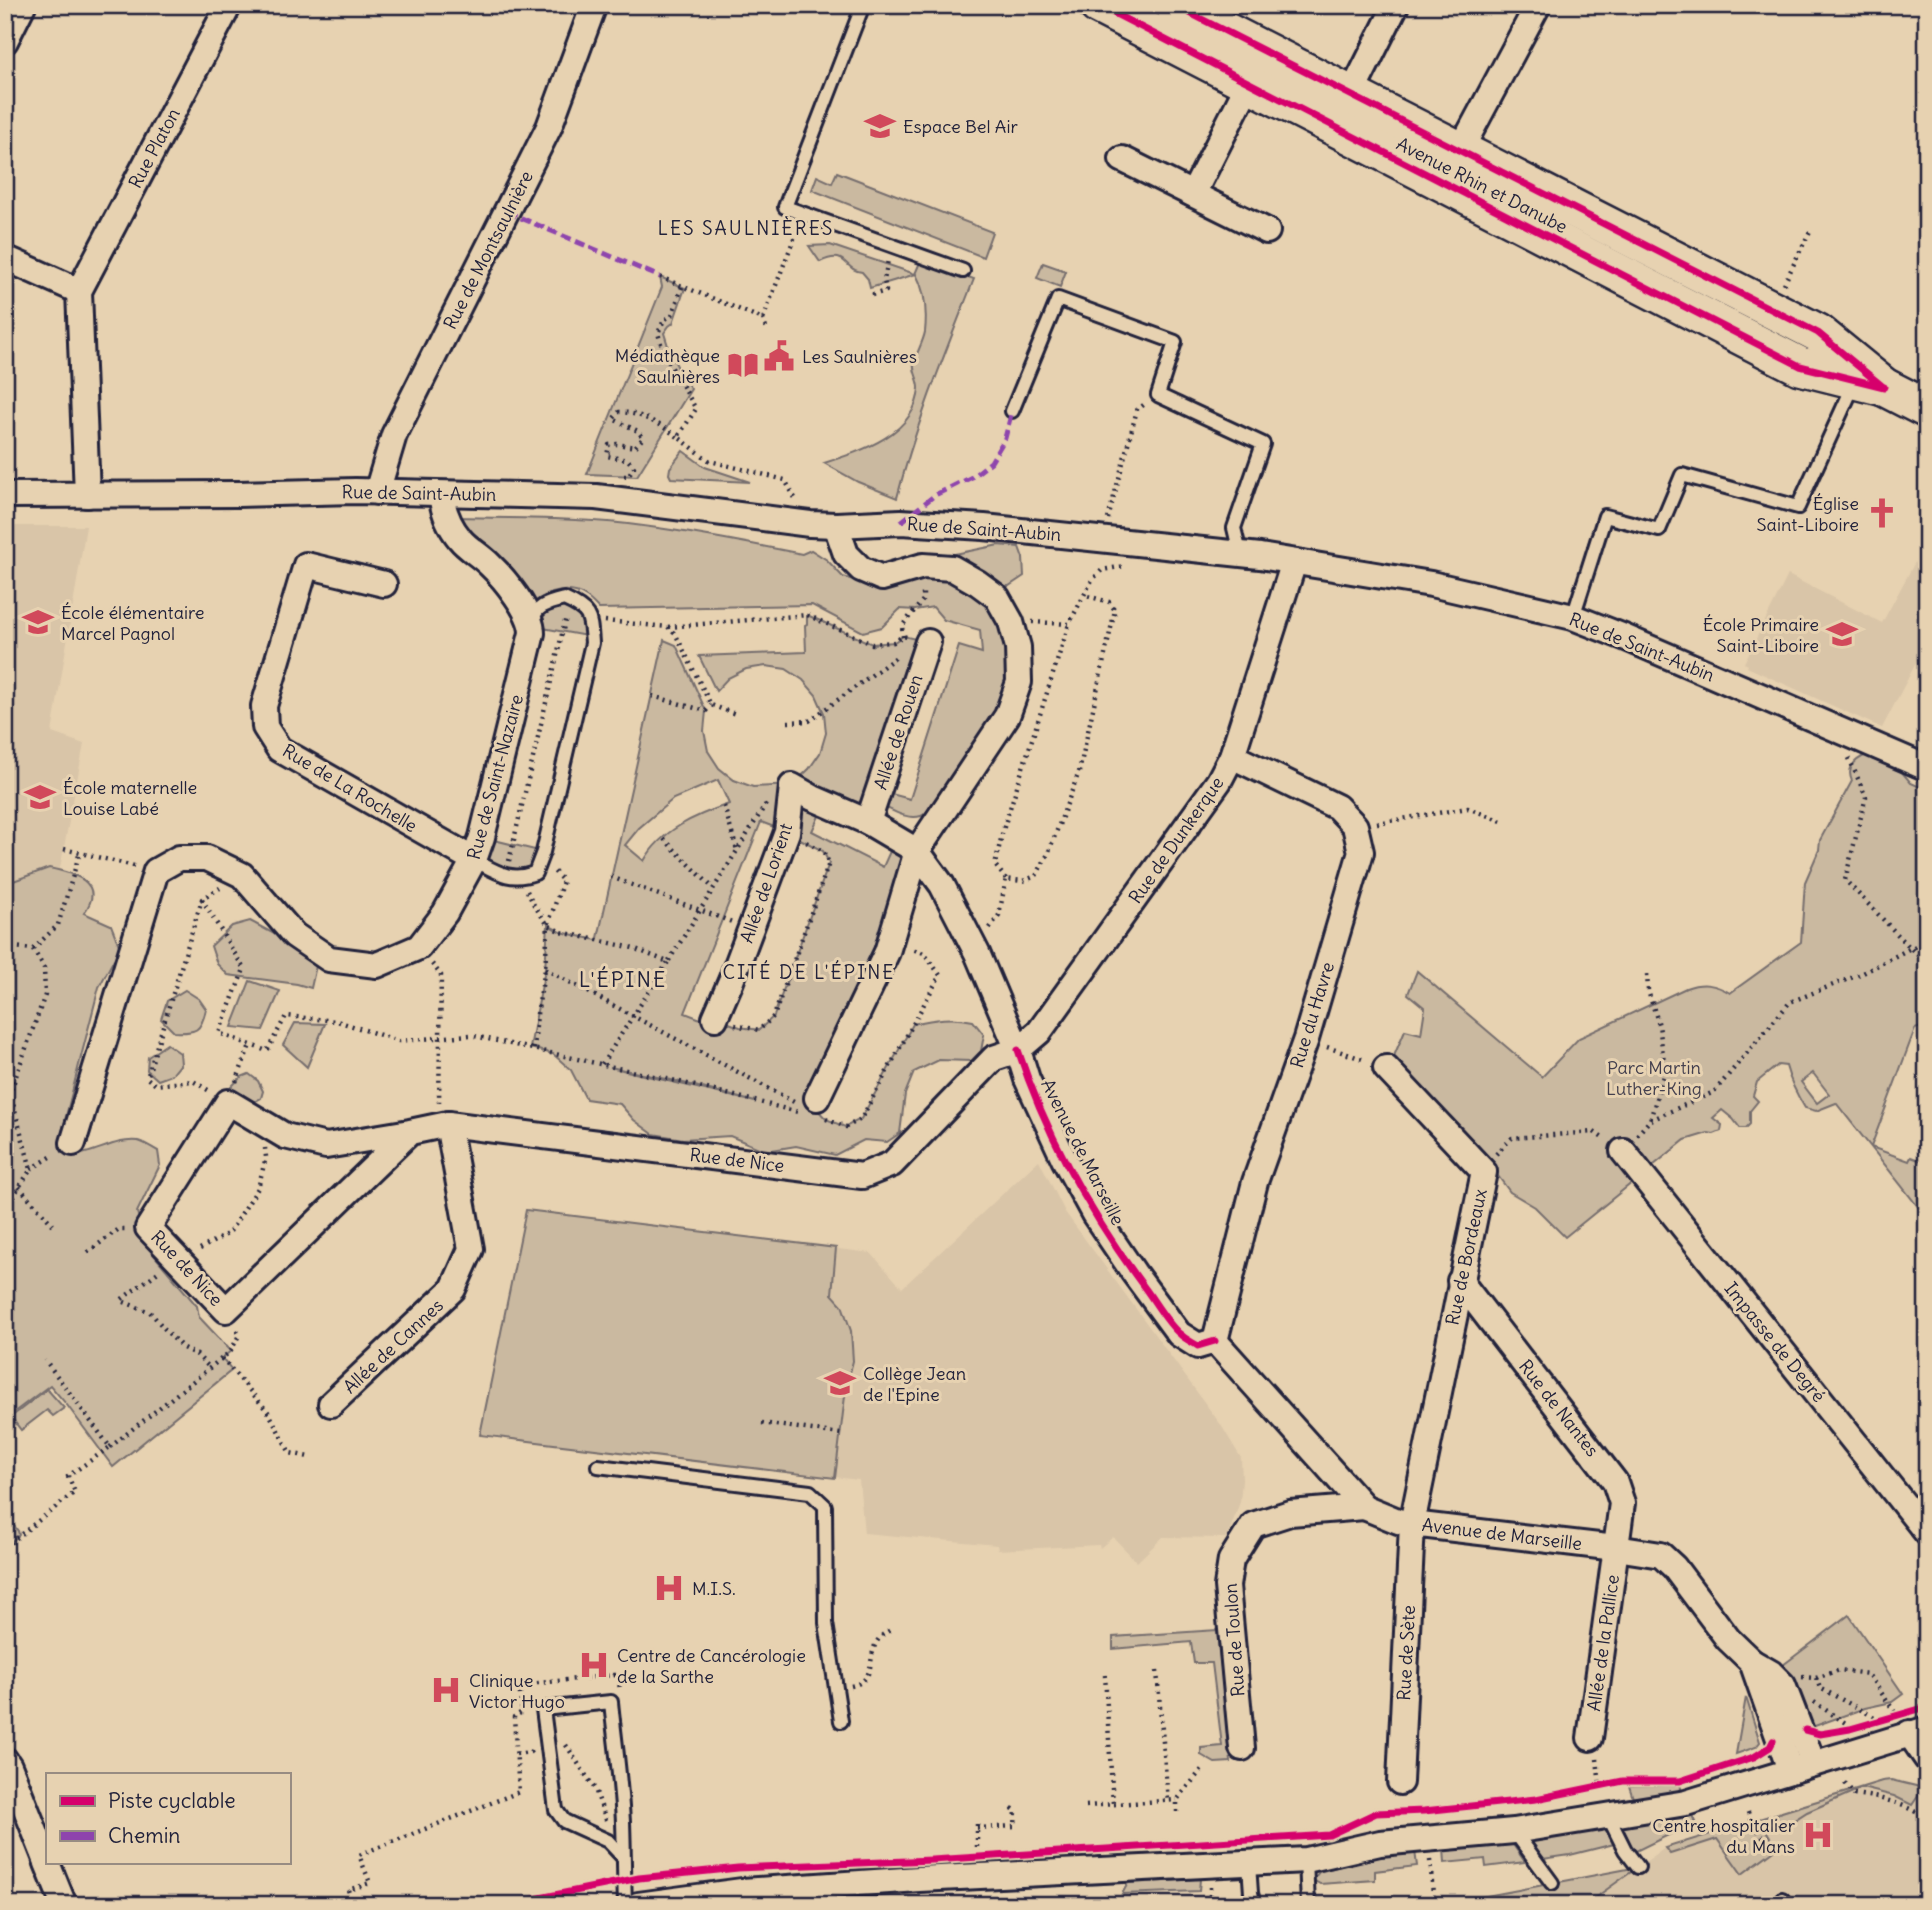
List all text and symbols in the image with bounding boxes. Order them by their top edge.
street label: Rue Platon [123,104,185,192]
school or university icon: Espace Bel Air [863,109,897,143]
place label: Espace Bel Air [903,115,1018,138]
street label: Avenue Rhin et Danube [1393,132,1571,238]
street label: Rue de Montsaulnière [438,167,538,333]
district label: LES SAULNIÈRES [658,216,834,240]
public building icon: Les Saulnières [762,339,796,373]
place label: Médiathèque Saulnières [615,344,720,388]
place label: Les Saulnières [802,345,917,368]
library icon: Médiathèque Saulnières [726,348,760,382]
street label: Rue de Saint-Aubin [341,480,497,506]
place label: Église Saint-Liboire [1757,492,1859,536]
church icon: Église Saint-Liboire [1865,496,1899,530]
street label: Rue de Saint-Aubin [906,512,1062,546]
place label: École élémentaire Marcel Pagnol [61,601,204,645]
school or university icon: École élémentaire Marcel Pagnol [21,605,55,639]
street label: Rue de Saint-Aubin [1566,607,1718,687]
place label: École Primaire Saint-Liboire [1703,613,1819,657]
school or university icon: École Primaire Saint-Liboire [1825,617,1859,651]
street label: Allée de Rouen [869,671,927,793]
street label: Rue de Saint-Nazaire [462,692,528,862]
street label: Rue de La Rochelle [279,739,421,837]
street label: Rue de Dunkerque [1124,772,1228,908]
place label: École maternelle Louise Labé [63,776,197,820]
school or university icon: École maternelle Louise Labé [23,780,57,814]
street label: Allée de Lorient [735,820,797,946]
street label: Rue du Havre [1285,959,1339,1071]
district label: CITÉ DE L'ÉPINE [723,960,895,984]
district label: L'ÉPINE [579,966,667,993]
park label: Parc Martin Luther-King [1606,1056,1702,1100]
street label: Avenue de Marseille [1036,1075,1130,1229]
street label: Rue de Nice [688,1143,786,1177]
street label: Rue de Bordeaux [1440,1186,1492,1327]
street label: Rue de Nice [146,1225,228,1311]
street label: Impasse de Degré [1720,1277,1830,1407]
street label: Allée de Cannes [338,1294,448,1398]
street label: Rue de Nantes [1514,1355,1604,1461]
place label: Collège Jean de l'Epine [863,1362,966,1406]
school or university icon: Collège Jean de l'Epine [823,1366,857,1400]
street label: Avenue de Marseille [1421,1513,1583,1555]
hospital icon: M.I.S. [652,1571,686,1605]
street label: Allée de la Pallice [1582,1573,1624,1713]
place label: M.I.S. [692,1577,736,1600]
street label: Rue de Toulon [1219,1583,1249,1697]
street label: Rue de Sète [1392,1605,1420,1701]
place label: Centre de Cancérologie de la Sarthe [617,1644,806,1688]
hospital icon: Centre de Cancérologie de la Sarthe [577,1648,611,1682]
place label: Clinique Victor Hugo [469,1669,565,1713]
hospital icon: Clinique Victor Hugo [429,1673,463,1707]
legend [46,1773,290,1864]
text: Piste cyclable [108,1787,236,1814]
place label: Centre hospitalier du Mans [1652,1814,1796,1858]
hospital icon: Centre hospitalier du Mans [1801,1818,1835,1852]
text: Chemin [108,1822,181,1849]

